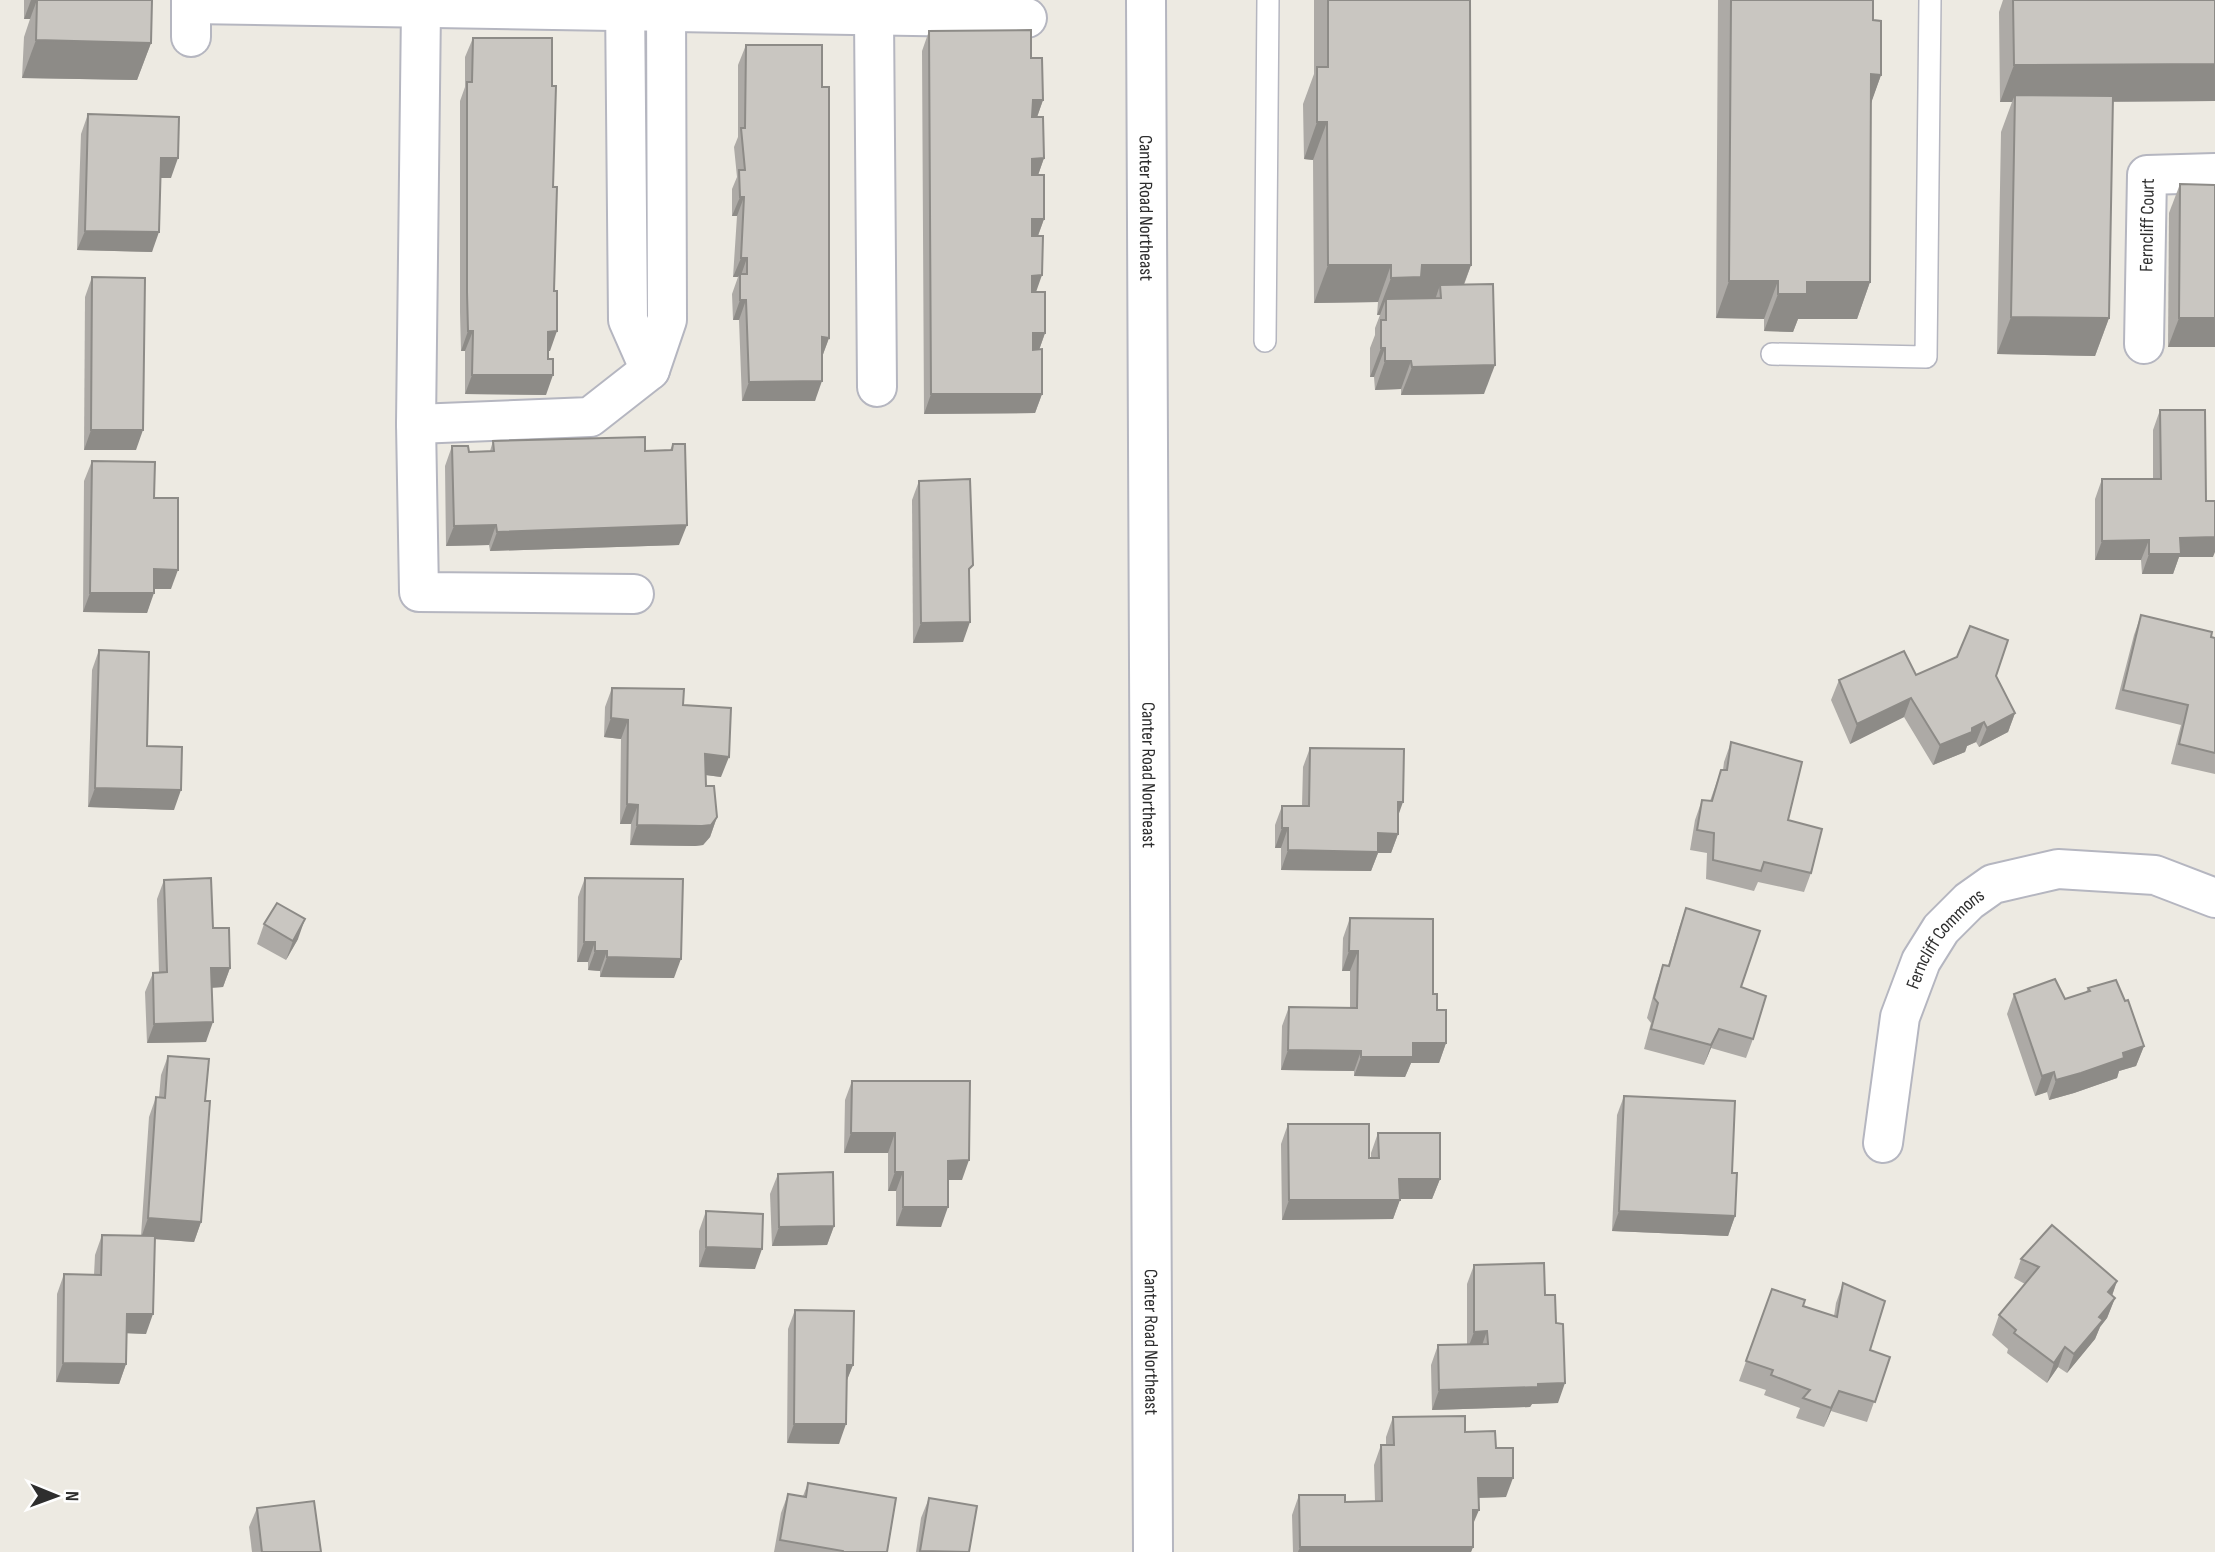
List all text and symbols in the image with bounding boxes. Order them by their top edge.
street label: Canter Road Northeast [1134,135,1157,281]
street label: Ferncliff Court [2135,178,2160,272]
street label: Canter Road Northeast [1136,702,1160,848]
street label: Ferncliff Commons [1902,884,1989,992]
street label: Canter Road Northeast [1139,1269,1162,1415]
north arrow [21,1461,91,1531]
text: N [60,1491,83,1502]

